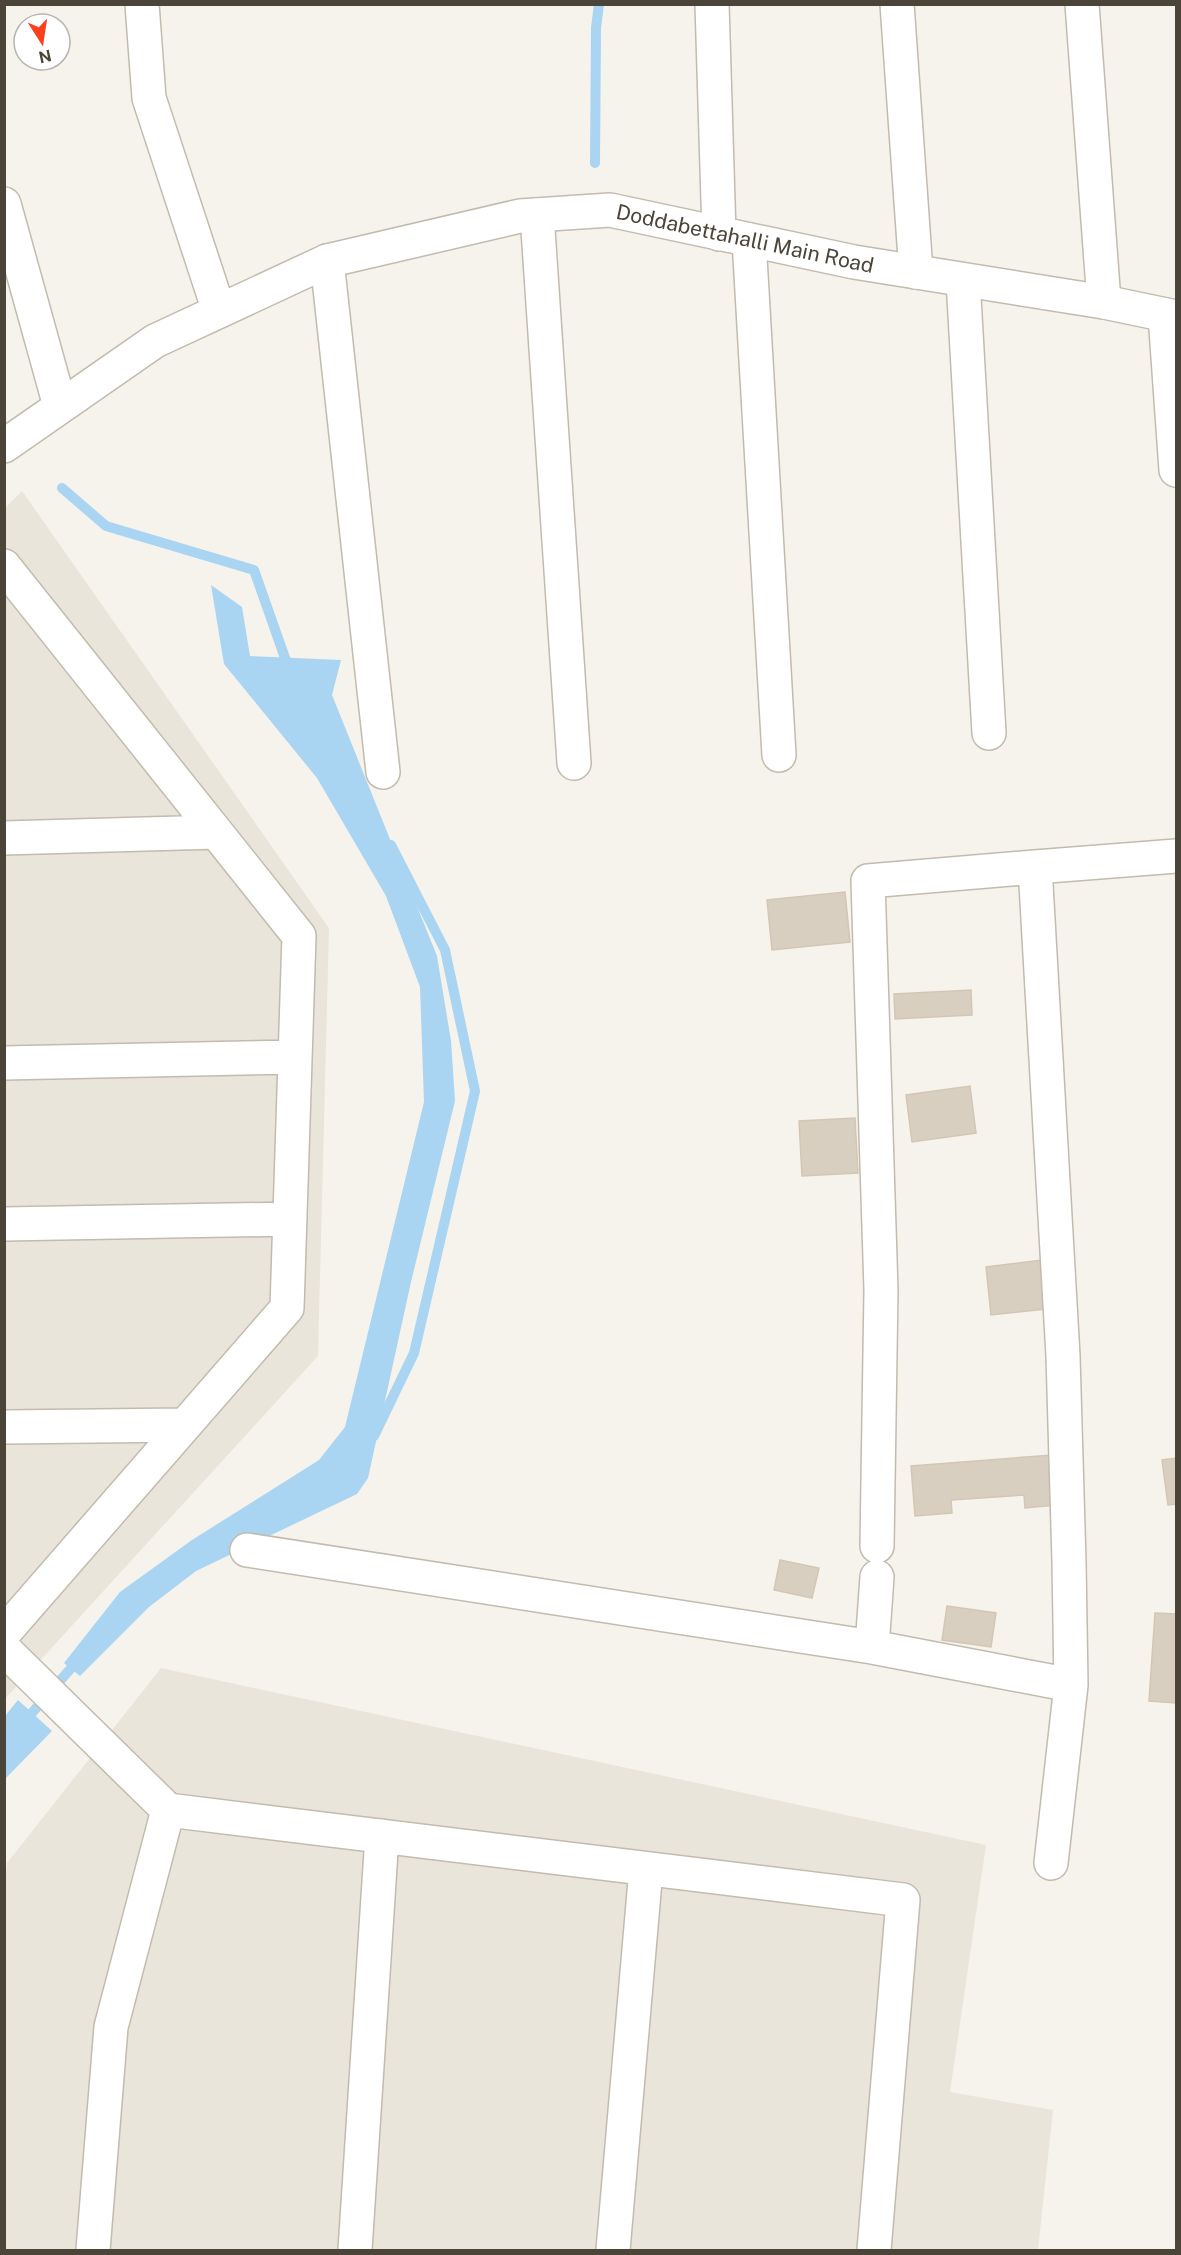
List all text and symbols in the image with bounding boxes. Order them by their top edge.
north arrow [12,12,72,72]
text: N [37,46,53,67]
street label: Doddabettahalli Main Road [614,199,876,278]

